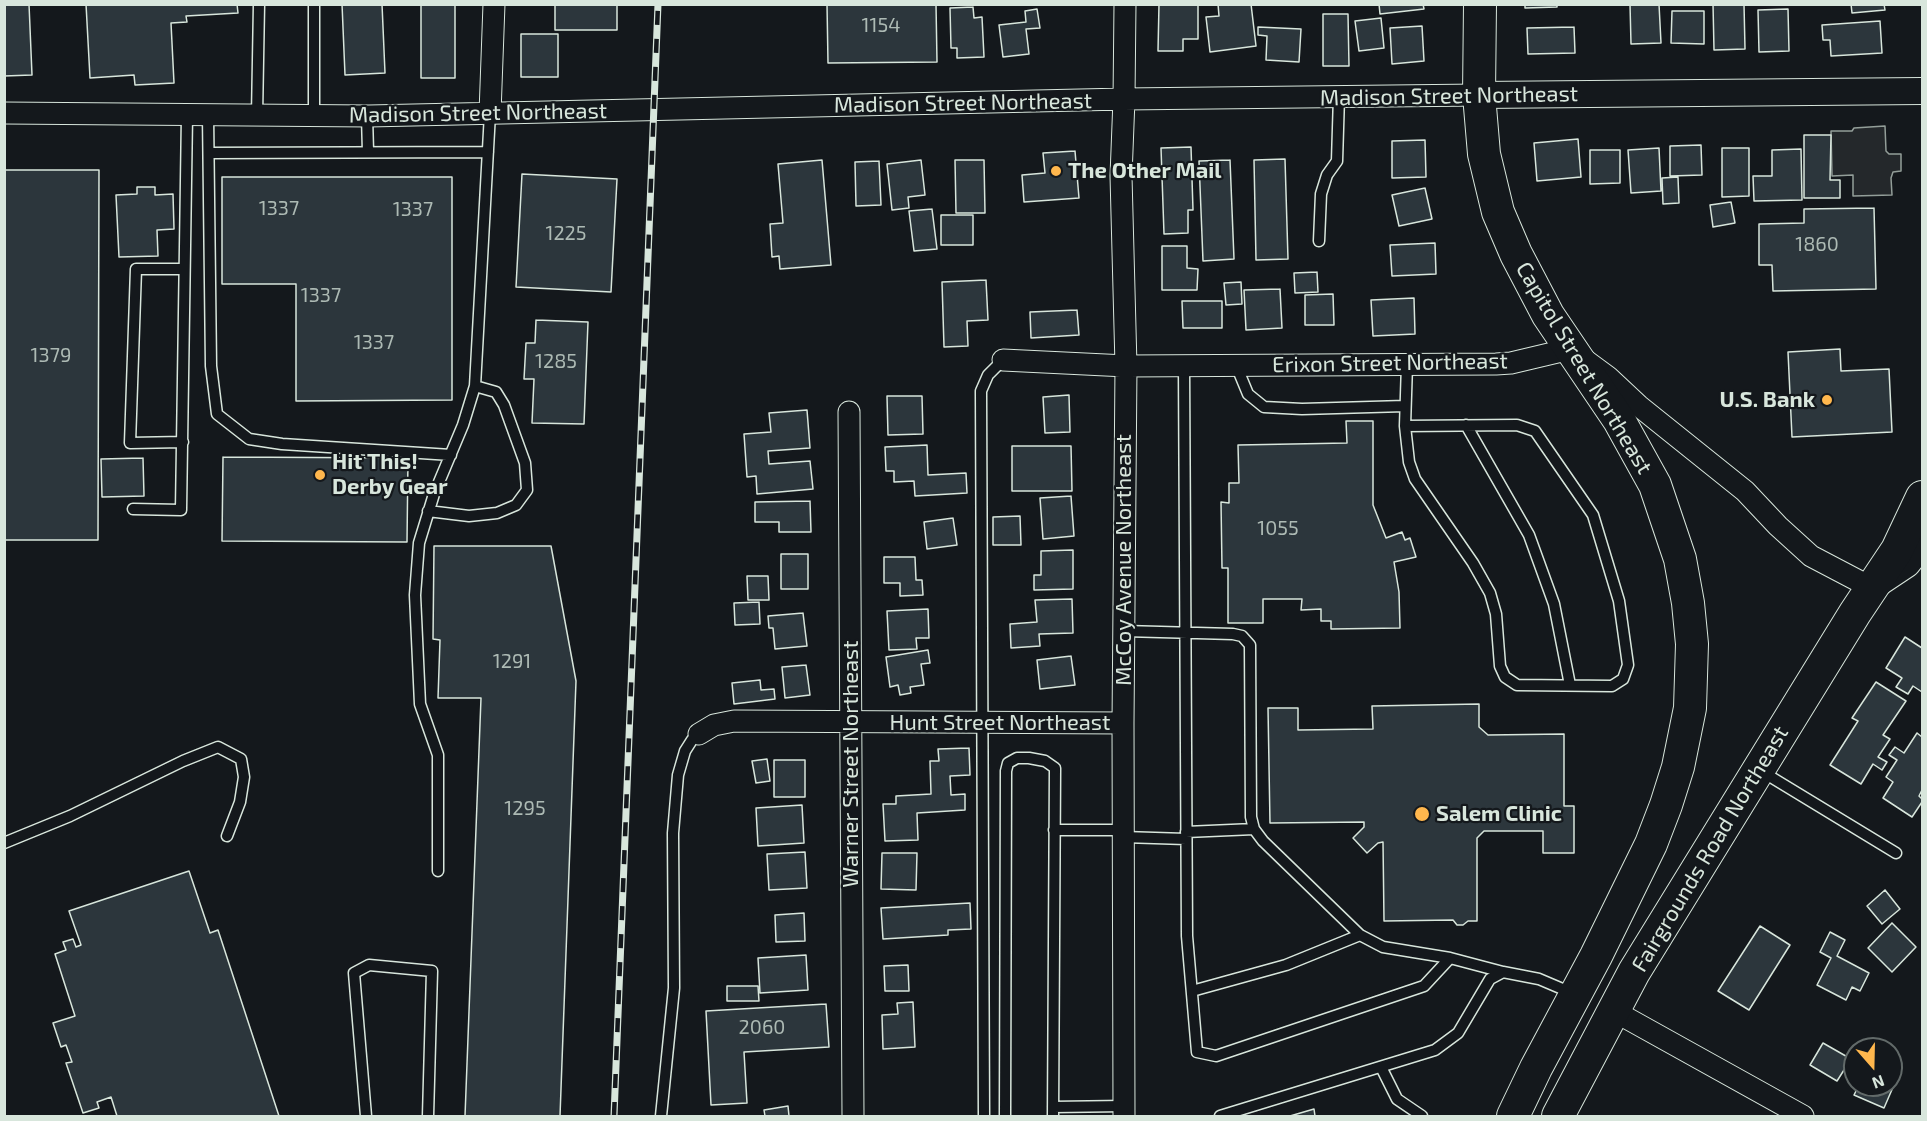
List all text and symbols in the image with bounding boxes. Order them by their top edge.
house number: 1154 [862,13,900,37]
street label: Madison Street Northeast [1320,81,1578,111]
street label: Madison Street Northeast [834,88,1092,118]
street label: Madison Street Northeast [349,98,607,128]
place label: The Other Mail [1068,158,1222,184]
marker: The Other Mail [1049,164,1063,178]
house number: 1337 [259,196,299,220]
house number: 1337 [393,197,433,221]
house number: 1225 [545,221,587,245]
house number: 1860 [1795,232,1839,256]
street label: Capitol Street Northeast [1510,257,1658,479]
house number: 1337 [301,283,341,307]
house number: 1337 [354,330,394,354]
house number: 1379 [31,343,71,367]
street label: Erixon Street Northeast [1272,348,1508,378]
house number: 1285 [535,349,577,373]
place label: U.S. Bank [1719,387,1815,413]
marker: U.S. Bank [1820,393,1834,407]
street label: McCoy Avenue Northeast [1111,434,1137,686]
place label: Hit This! Derby Gear [332,449,448,500]
marker: Hit This! Derby Gear [313,468,327,482]
house number: 1055 [1257,516,1299,540]
street label: Warner Street Northeast [838,640,864,888]
house number: 1291 [493,649,531,673]
street label: Hunt Street Northeast [890,710,1110,736]
street label: Fairgrounds Road Northeast [1626,721,1794,977]
house number: 1295 [504,796,546,820]
place label: Salem Clinic [1436,801,1562,827]
marker: Salem Clinic [1413,805,1431,823]
house number: 2060 [739,1015,785,1039]
north arrow [1843,1037,1903,1097]
text: N [1870,1072,1887,1093]

